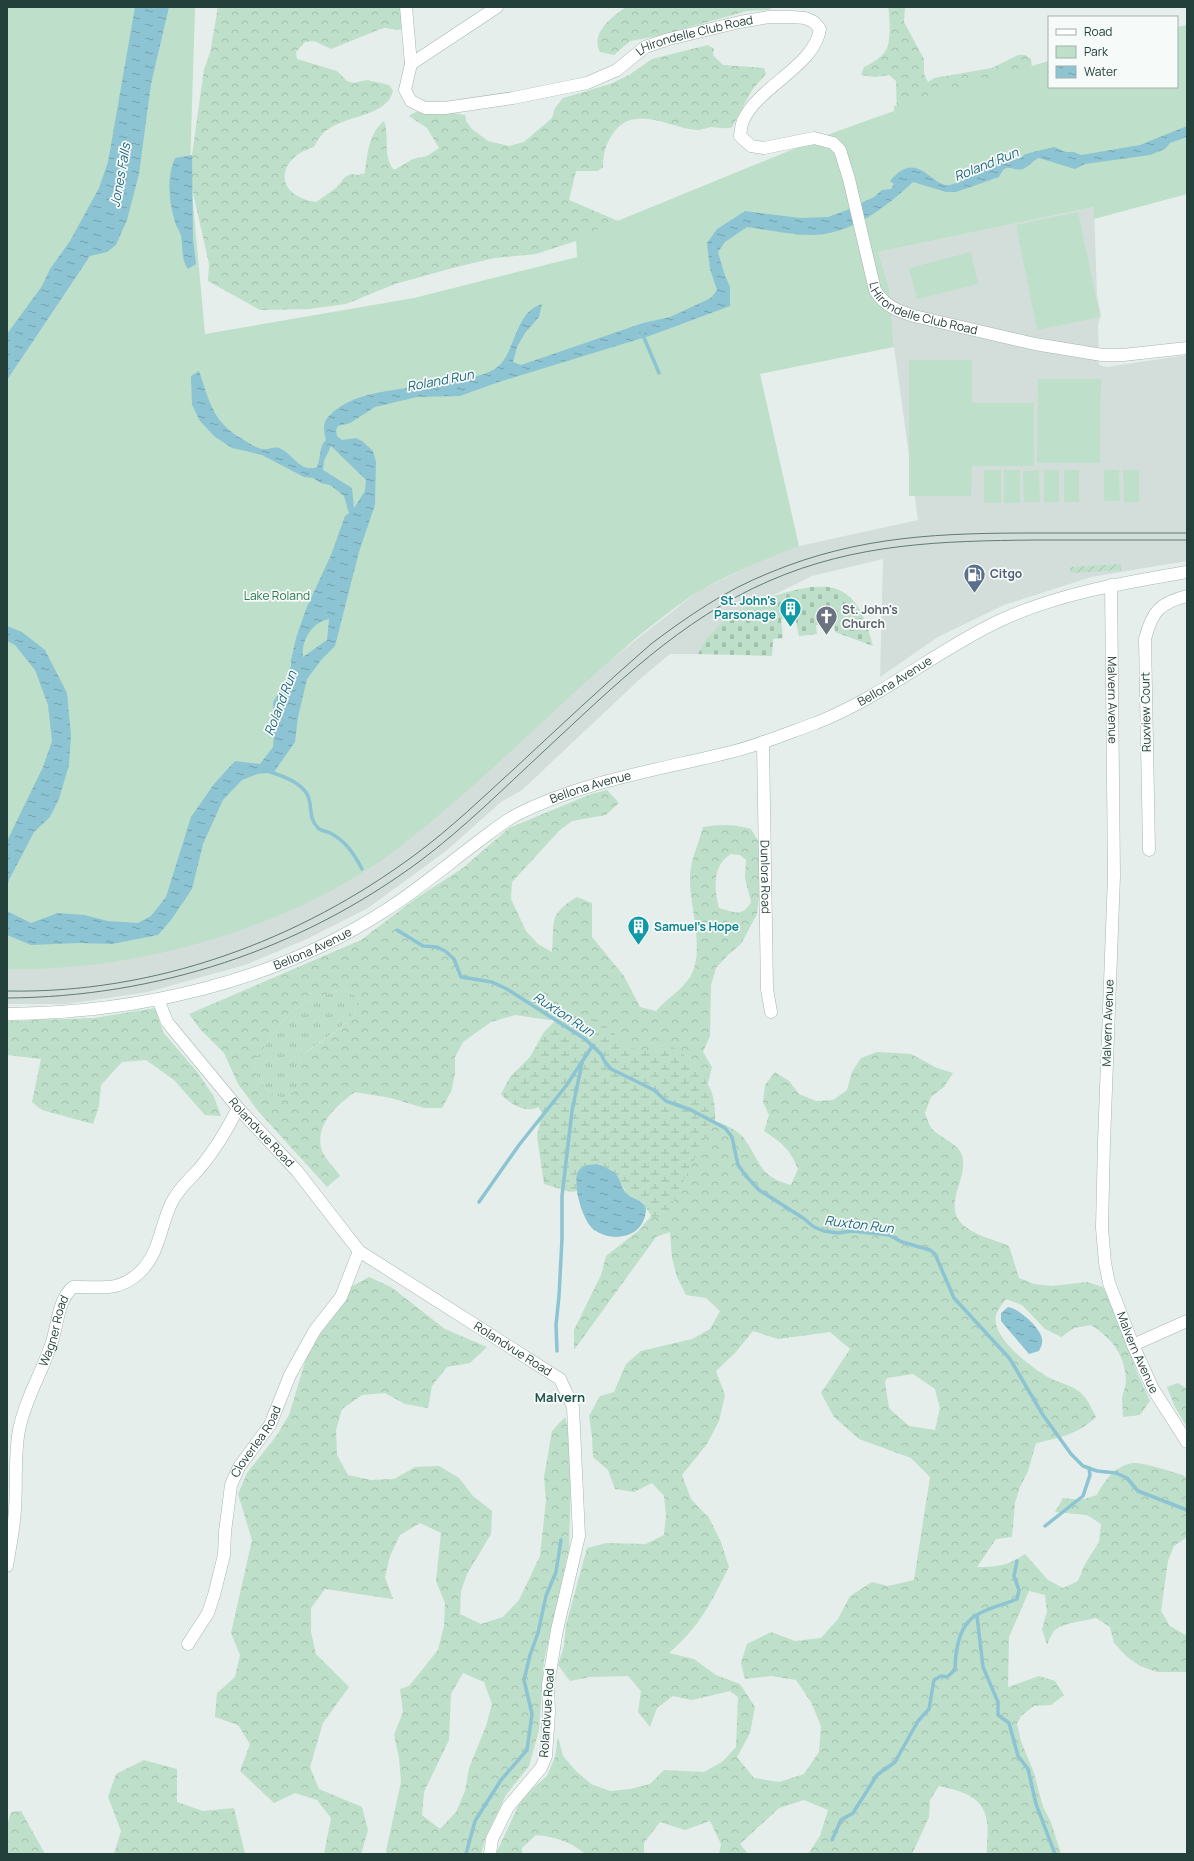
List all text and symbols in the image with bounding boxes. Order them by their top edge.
street label: LHirondelle Club Road [632,11,754,59]
legend [1048,16,1178,88]
text: Road [1084,23,1112,40]
text: Park [1084,43,1109,60]
text: Water [1084,63,1118,80]
water label: Jones Falls [106,140,135,208]
water label: Roland Run [951,142,1022,185]
street label: LHirondelle Club Road [865,280,979,338]
water label: Roland Run [405,364,476,395]
fuel station icon: Citgo [962,561,988,594]
place label: Citgo [990,565,1022,582]
park label: Lake Roland [244,587,310,604]
place label: St. John's Parsonage [714,592,776,623]
building icon: St. John's Parsonage [778,595,804,628]
place label: St. John's Church [842,601,898,632]
church icon: St. John's Church [813,604,839,637]
street label: Bellona Avenue [854,652,935,710]
street label: Malvern Avenue [1104,656,1122,744]
water label: Roland Run [259,667,301,738]
street label: Ruxview Court [1136,672,1155,752]
street label: Bellona Avenue [547,766,633,807]
street label: Dunlora Road [757,840,775,914]
building icon: Samuel's Hope [625,914,651,947]
place label: Samuel's Hope [654,918,739,935]
street label: Bellona Avenue [271,923,355,974]
street label: Malvern Avenue [1097,979,1118,1067]
water label: Ruxton Run [530,988,599,1041]
street label: Rolandvue Road [225,1094,298,1171]
water label: Ruxton Run [823,1211,896,1237]
street label: Wagner Road [34,1292,73,1369]
street label: Malvern Avenue [1113,1309,1163,1397]
street label: Rolandvue Road [471,1317,555,1380]
district label: Malvern [535,1388,585,1406]
street label: Cloverlea Road [226,1403,285,1480]
street label: Rolandvue Road [535,1668,558,1758]

